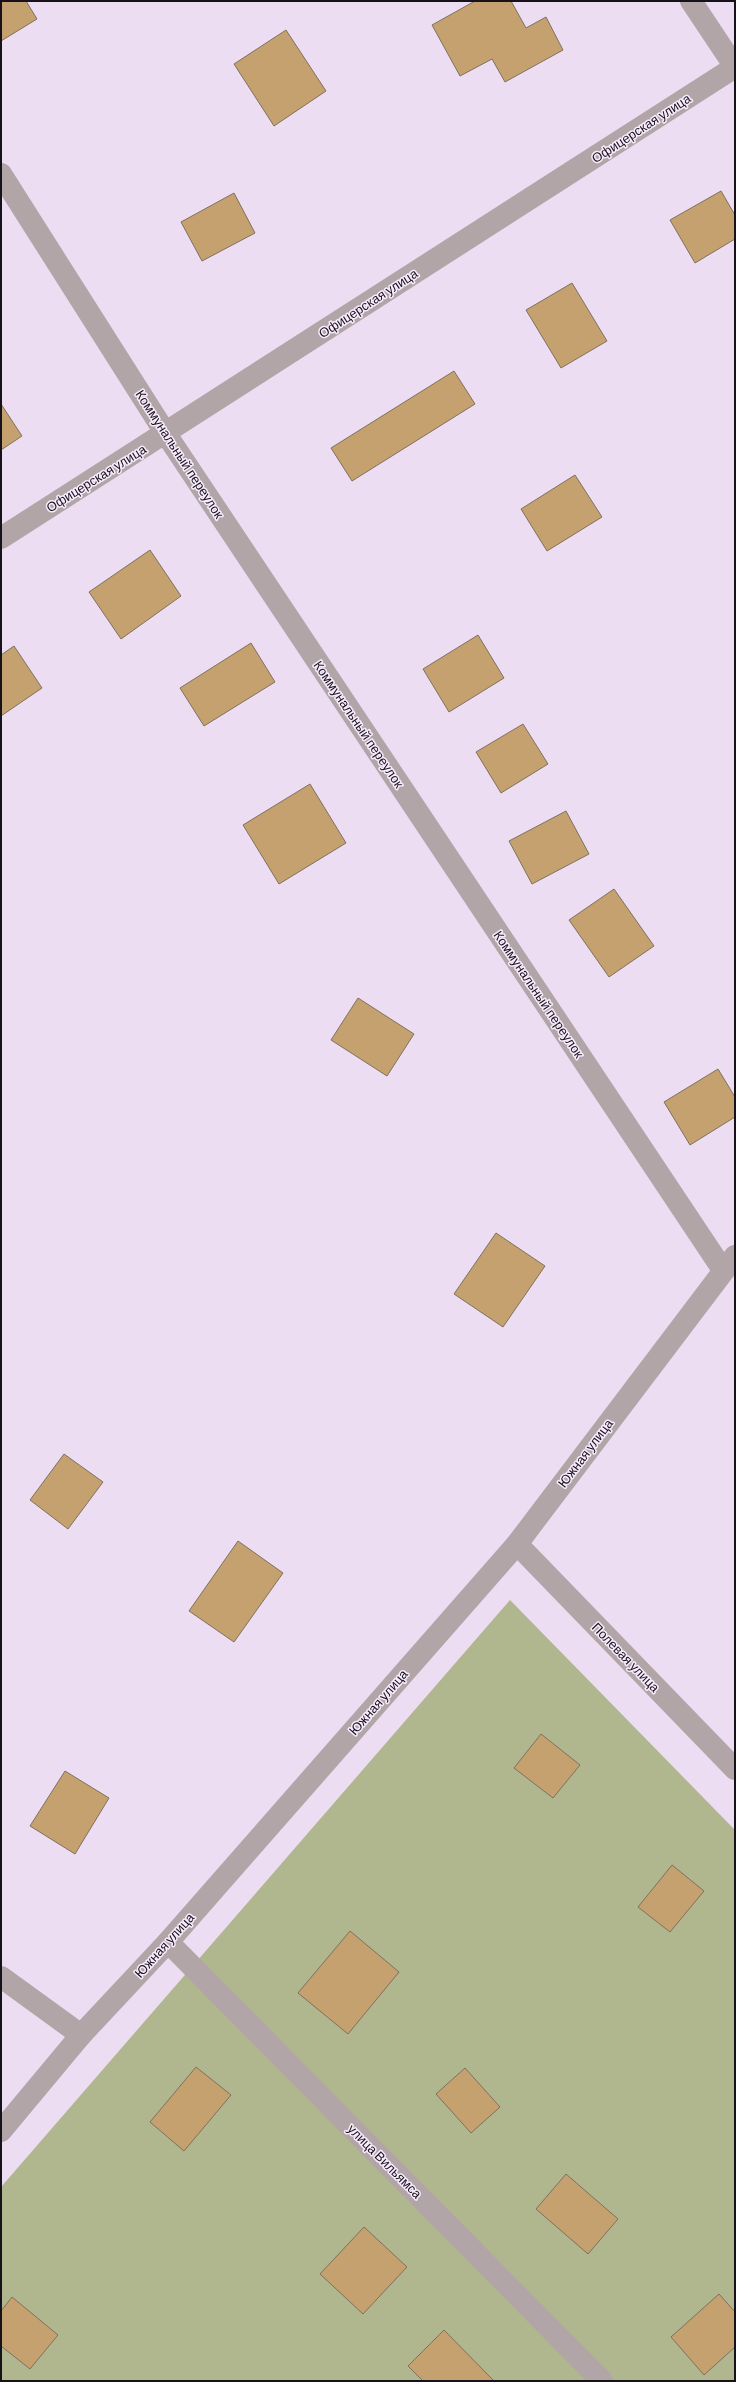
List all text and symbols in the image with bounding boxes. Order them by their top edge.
street label: Офицерская улица [588,90,694,166]
street label: Офицерская улица [315,265,421,341]
street label: Коммунальный переулок [132,387,228,521]
street label: Офицерская улица [43,440,150,515]
street label: Коммунальный переулок [310,657,408,791]
street label: Коммунальный переулок [490,927,588,1061]
street label: Южная улица [554,1415,616,1490]
street label: Полевая улица [589,1619,664,1696]
street label: Южная улица [345,1665,411,1738]
street label: Южная улица [131,1909,198,1981]
street label: улица Вильямса [345,2121,426,2202]

